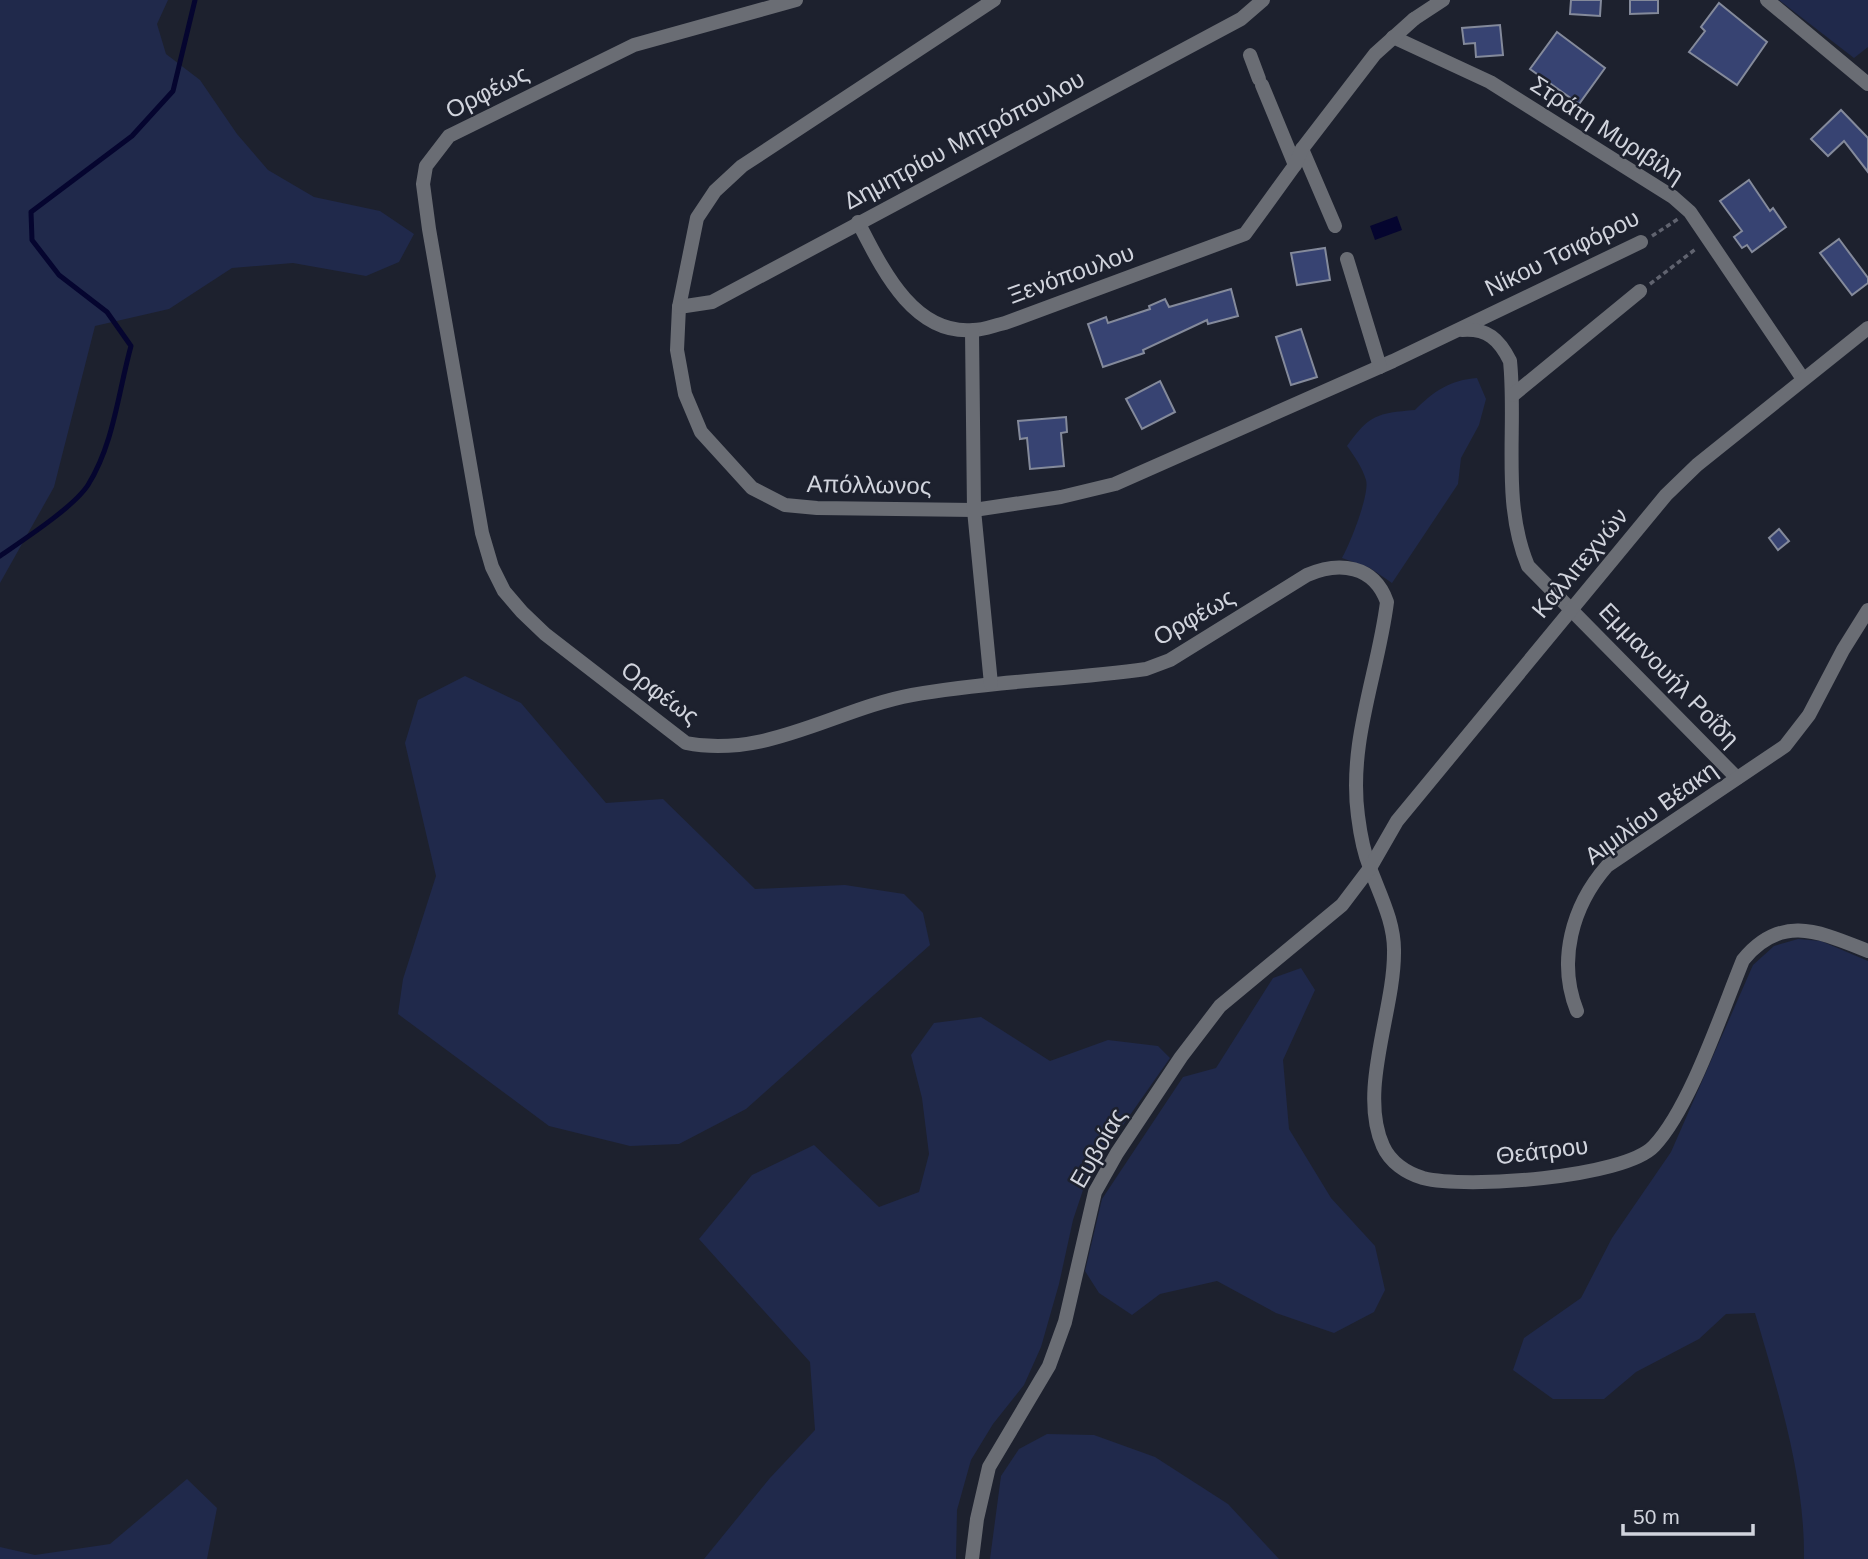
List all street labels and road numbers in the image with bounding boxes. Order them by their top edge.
street label: Ορφέως [441,59,533,124]
street label: Δημητρίου Μητρόπουλου [839,65,1089,214]
street label: Στράτη Μυριβίλη [1526,70,1689,189]
street label: Νίκου Τσιφόρου [1480,204,1643,302]
street label: Ξενόπουλου [1004,238,1138,309]
street label: Απόλλωνος [806,470,932,499]
street label: Καλλιτεχνών [1526,503,1633,623]
street label: Ορφέως [1149,583,1239,650]
street label: Εμμανουήλ Ροΐδη [1594,597,1745,752]
street label: Ορφέως [616,656,704,730]
street label: Αιμιλίου Βέακη [1579,756,1722,870]
street label: Ευβοίας [1064,1103,1131,1192]
street label: Θεάτρου [1494,1131,1590,1170]

